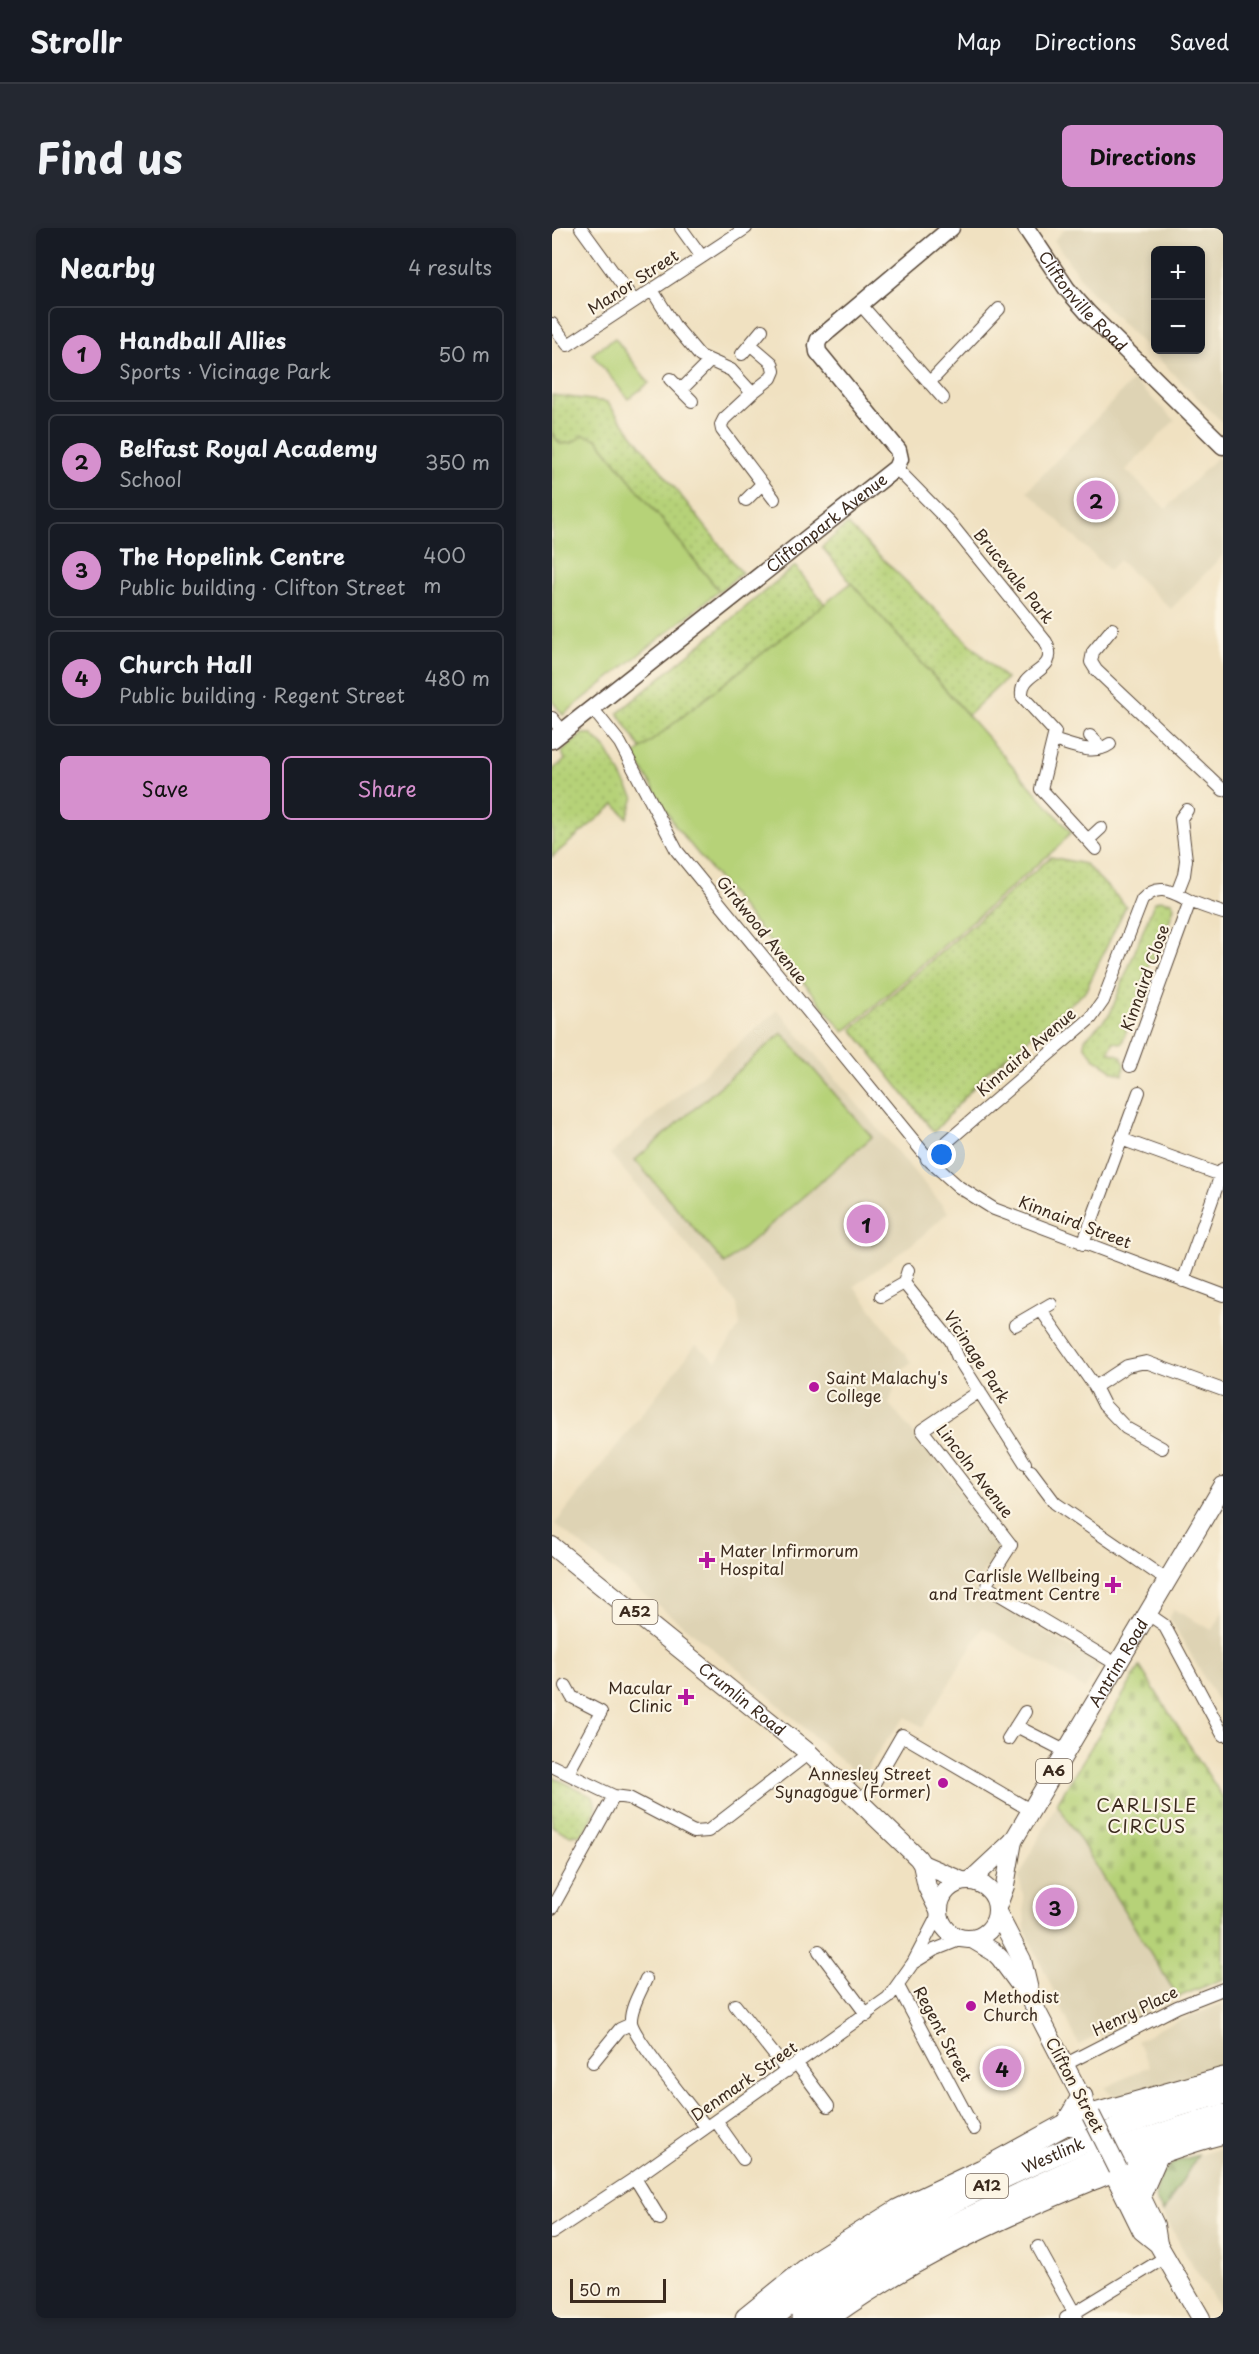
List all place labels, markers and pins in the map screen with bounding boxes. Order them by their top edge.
pin: 2 [1076,478,1116,522]
pin: 1 [846,1202,886,1246]
place label: Saint Malachy's College [826,1365,948,1407]
marker: Saint Malachy's College [807,1380,821,1394]
place label: Mater Infirmorum Hospital [720,1538,859,1580]
marker: Mater Infirmorum Hospital [698,1551,716,1569]
place label: Carlisle Wellbeing and Treatment Centre [929,1563,1100,1605]
marker: Carlisle Wellbeing and Treatment Centre [1104,1576,1122,1594]
place label: Macular Clinic [608,1675,673,1717]
marker: Macular Clinic [677,1688,695,1706]
place label: Annesley Street Synagogue (Former) [775,1761,931,1803]
marker: Annesley Street Synagogue (Former) [936,1776,950,1790]
pin: 3 [1036,1884,1074,1930]
place label: Methodist Church [983,1984,1059,2026]
marker: Methodist Church [964,1999,978,2013]
pin: 4 [982,2046,1022,2090]

